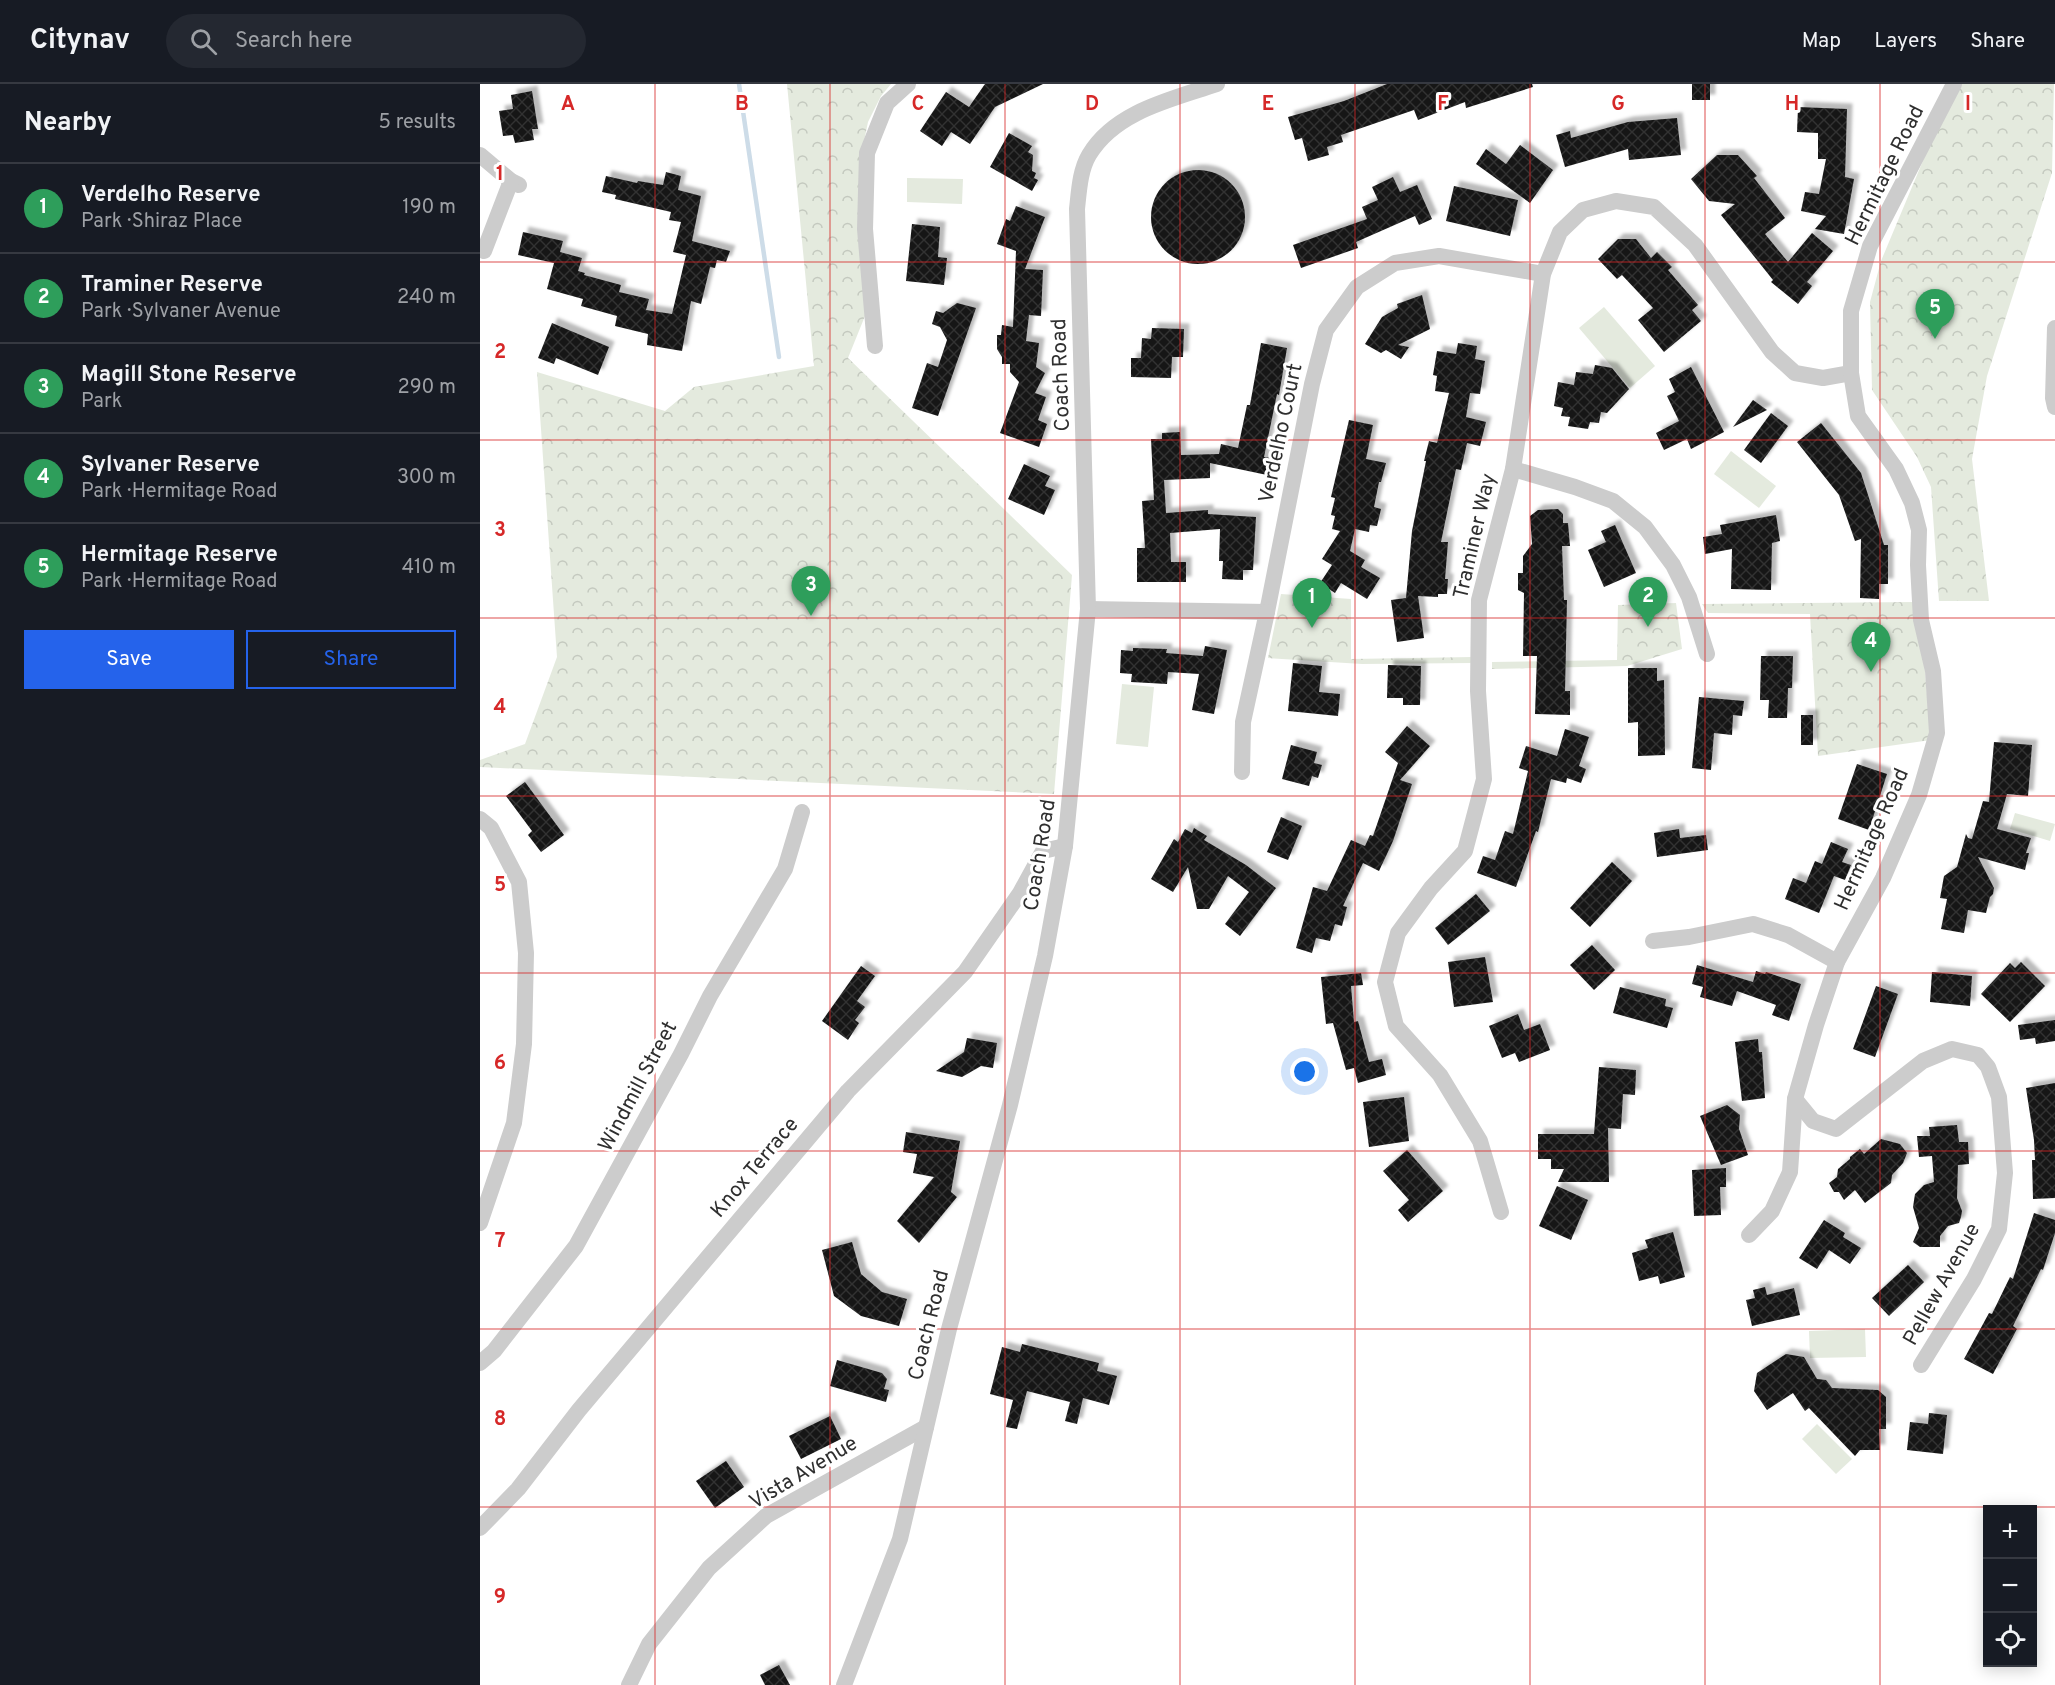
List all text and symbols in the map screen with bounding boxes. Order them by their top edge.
search box [166,14,586,68]
text: Citynav [30,23,130,59]
icon: search [187,25,220,58]
text: Search here [235,28,352,55]
text: Map [1802,28,1841,55]
text: Layers [1874,28,1937,55]
text: Share [1970,28,2025,55]
text: A [561,92,575,118]
text: B [735,92,749,118]
text: C [912,92,924,118]
text: D [1085,92,1099,118]
text: E [1262,92,1274,118]
text: F [1437,92,1449,118]
text: G [1611,92,1625,118]
text: H [1785,92,1799,118]
text: I [1965,92,1971,118]
street label: Hermitage Road [1840,101,1931,250]
text: Nearby [24,107,112,140]
text: 5 results [379,110,456,136]
text: 1 [496,162,504,188]
text: Verdelho Reserve [81,182,260,209]
text: 1 [40,195,48,221]
text: 190 m [402,195,456,221]
text: Park · Shiraz Place [81,209,242,235]
text: Traminer Reserve [81,272,263,299]
text: 2 [37,285,50,311]
text: 240 m [397,285,456,311]
pin: 5 [1916,290,1954,339]
text: Park · Sylvaner Avenue [81,299,281,325]
street label: Coach Road [1046,318,1077,432]
text: 2 [494,340,506,366]
street label: Verdelho Court [1253,361,1309,506]
text: Magill Stone Reserve [81,362,296,389]
text: 3 [38,375,50,401]
text: 290 m [398,375,456,401]
text: Park [81,389,122,415]
text: Sylvaner Reserve [81,452,260,479]
text: 4 [37,465,50,491]
text: 300 m [397,465,456,491]
street label: Traminer Way [1448,471,1503,602]
text: Park · Hermitage Road [81,479,277,505]
text: 3 [494,518,506,544]
text: Hermitage Reserve [81,542,278,569]
text: 5 [37,555,50,581]
text: 410 m [402,555,456,581]
pin: 3 [792,566,830,616]
text: Park · Hermitage Road [81,569,277,595]
pin: 1 [1292,578,1332,628]
pin: 2 [1628,578,1668,627]
pin: 4 [1852,622,1890,672]
button: Save [24,630,234,689]
button: Share [246,630,456,689]
text: 4 [494,695,506,721]
street label: Hermitage Road [1829,764,1916,915]
street label: Coach Road [1018,797,1063,913]
text: 5 [494,873,506,899]
street label: Windmill Street [593,1017,684,1157]
text: 6 [494,1051,506,1077]
your location [1290,1057,1319,1086]
street label: Knox Terrace [705,1112,805,1224]
street label: Pellew Avenue [1898,1219,1987,1351]
text: 7 [495,1229,505,1255]
street label: Coach Road [903,1267,956,1383]
text: 8 [494,1407,506,1433]
street label: Vista Avenue [745,1430,863,1516]
map controls [1983,1505,2037,1667]
button: + [1983,1505,2037,1559]
button: − [1983,1559,2037,1613]
text: 9 [494,1585,506,1611]
button: locate [1983,1613,2037,1667]

